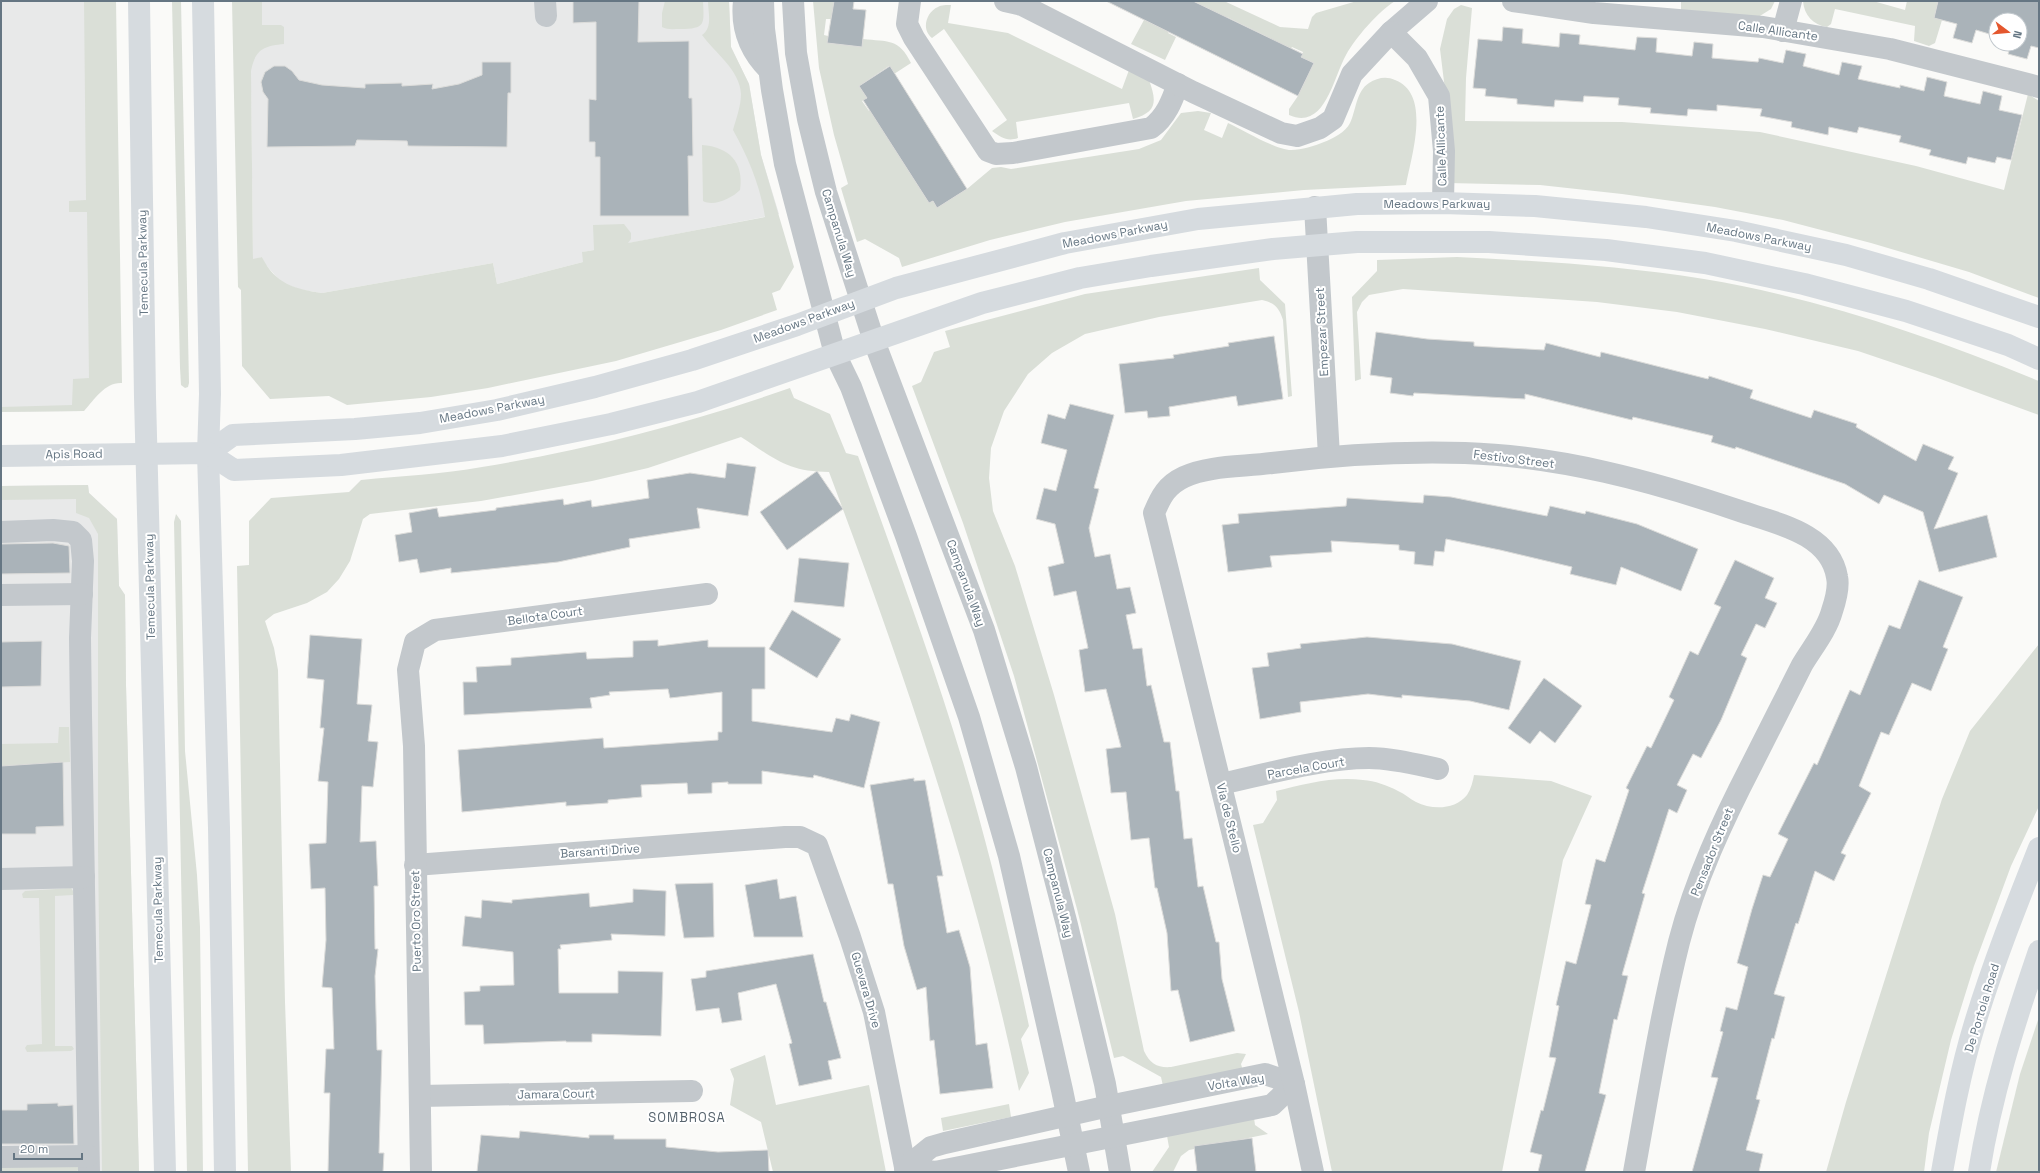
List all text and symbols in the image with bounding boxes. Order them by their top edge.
north arrow [1988,12,2028,52]
street label: Calle Allicante [1737,17,1819,45]
text: N [2010,29,2025,40]
street label: Calle Allicante [1432,105,1450,187]
street label: Campanula Way [818,187,860,279]
street label: Meadows Parkway [1384,196,1490,212]
street label: Temecula Parkway [134,210,152,316]
street label: Meadows Parkway [1061,216,1169,252]
street label: Meadows Parkway [1705,219,1813,255]
street label: Empezar Street [1312,287,1332,377]
street label: Meadows Parkway [751,295,857,347]
street label: Meadows Parkway [438,391,546,427]
street label: Apis Road [45,446,103,462]
street label: Festivo Street [1473,446,1555,472]
street label: Temecula Parkway [141,534,159,640]
street label: Campanula Way [943,537,989,629]
street label: Bellota Court [506,603,584,629]
street label: Parcela Court [1266,753,1346,783]
street label: Via de Stello [1213,781,1245,855]
street label: Pensador Street [1687,805,1737,899]
street label: Barsanti Drive [560,840,640,862]
street label: Campanula Way [1039,847,1077,939]
street label: Temecula Parkway [149,857,167,963]
street label: Puerto Oro Street [407,870,425,972]
street label: Guevara Drive [848,950,884,1030]
street label: De Portola Road [1961,962,2003,1054]
street label: Volta Way [1206,1070,1266,1094]
street label: Jamara Court [517,1085,595,1103]
district label: SOMBROSA [648,1109,726,1126]
scale bar [14,1135,82,1161]
text: 20 m [20,1141,48,1157]

